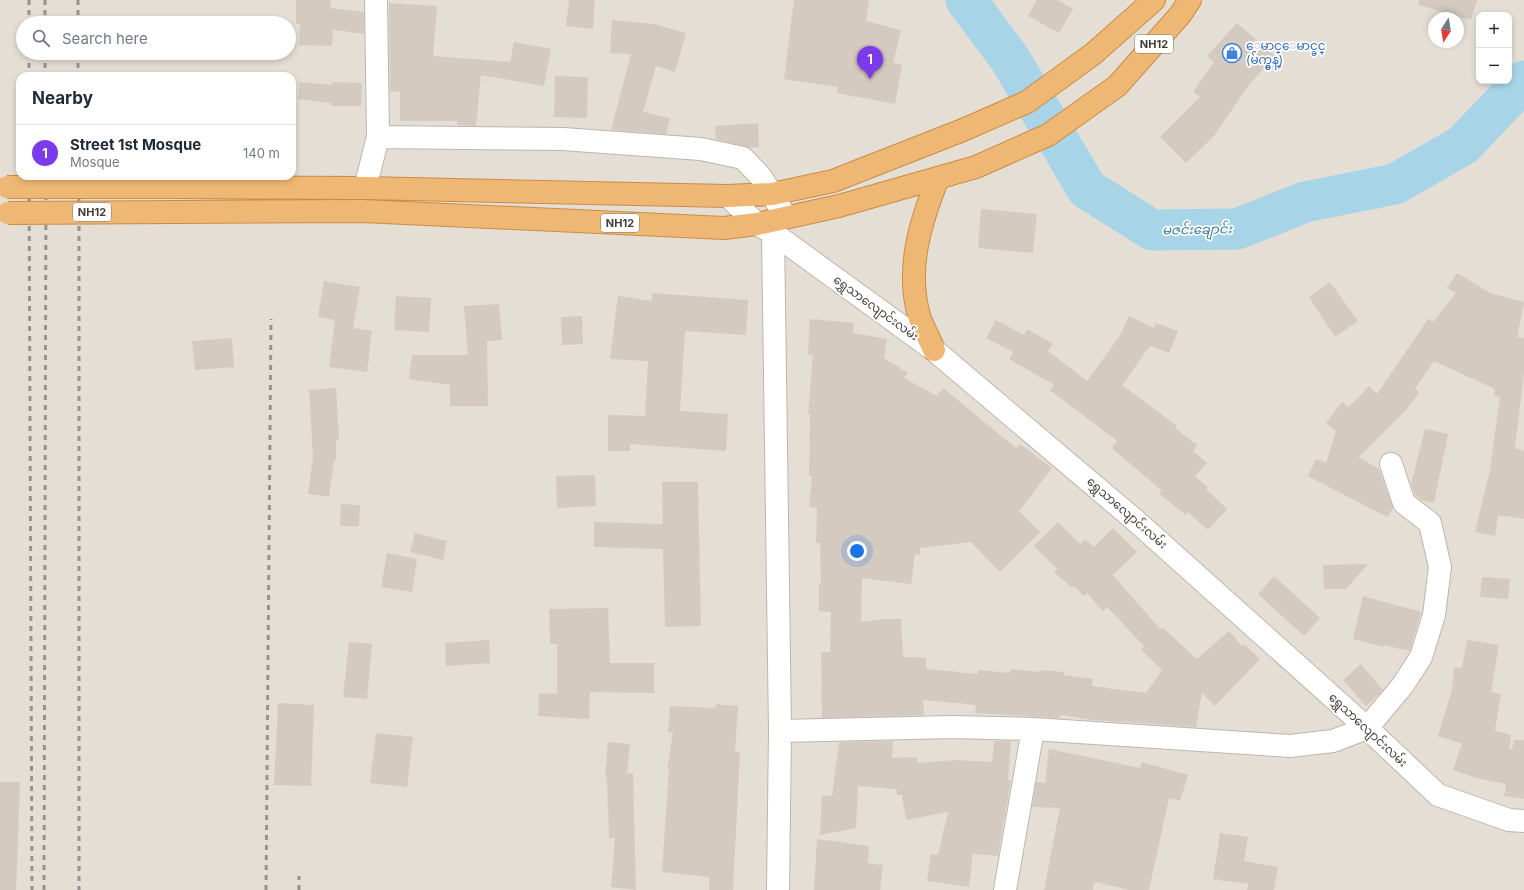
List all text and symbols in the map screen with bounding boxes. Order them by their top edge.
north arrow [1428,12,1464,48]
map controls [1476,12,1512,84]
button: + [1476,12,1512,48]
search box [16,16,296,60]
icon: search [30,27,52,49]
text: Search here [62,29,148,48]
road number: NH12 [1135,35,1173,53]
place label: ေမာင္ေမာင္ခင္ (မ်က္မွန္) [1246,38,1326,70]
shop icon: ေမာင္ေမာင္ခင္ (မ်က္မွန္) [1221,42,1243,64]
pin: 1 [857,46,883,79]
button: − [1476,48,1512,84]
text: Nearby [32,88,93,108]
text: Street 1st Mosque [70,135,201,154]
text: 1 [42,145,48,161]
text: 140 m [243,145,280,161]
text: Mosque [70,154,120,170]
road number: NH12 [73,203,111,221]
road number: NH12 [601,214,639,232]
water label: မဇင်းချောင်း [1162,219,1234,242]
street label: ရွှေသာလျောင်းလမ်း [829,271,922,346]
street label: ရွှေသာလျောင်းလမ်း [1082,473,1171,554]
your location [847,541,867,561]
street label: ရွှေသာလျောင်းလမ်း [1324,689,1411,772]

